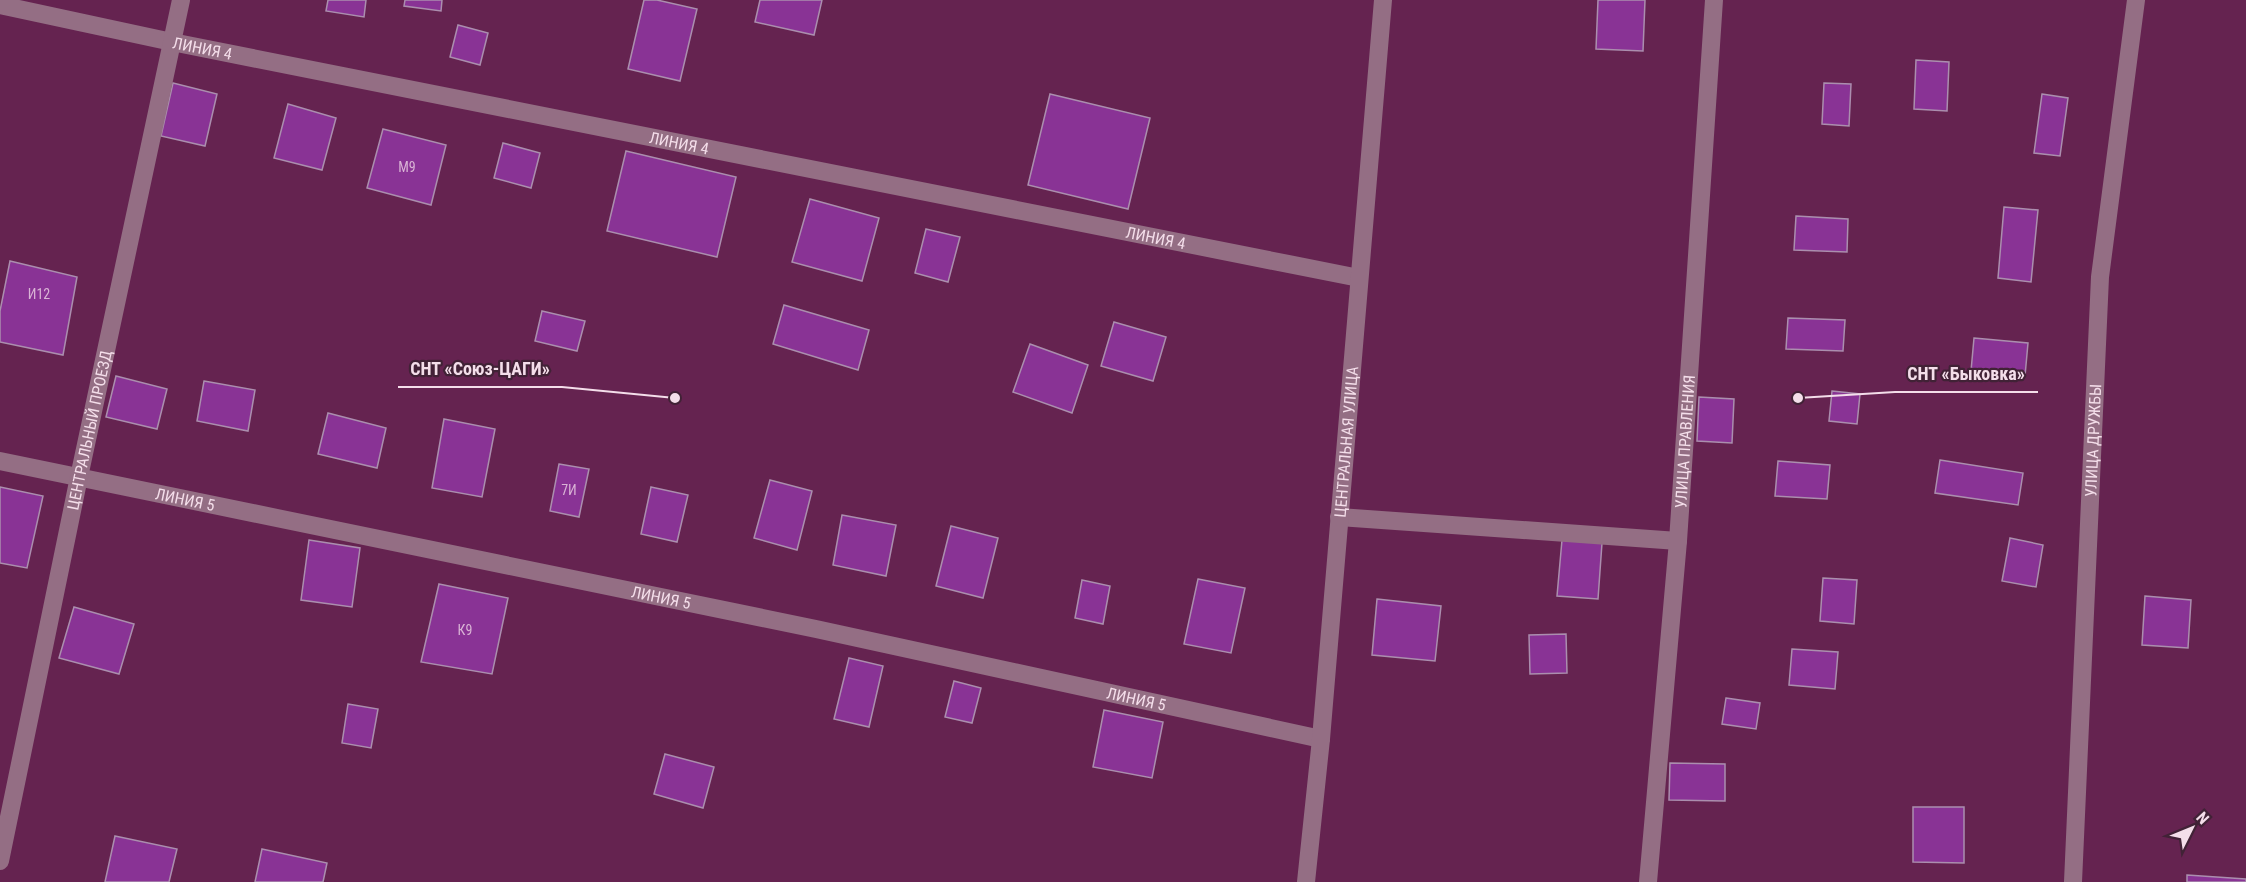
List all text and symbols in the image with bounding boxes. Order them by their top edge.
street label: ЛИНИЯ 4 [171,33,234,63]
street label: ЛИНИЯ 4 [648,128,711,158]
house number: М9 [398,159,416,175]
street label: ЛИНИЯ 4 [1124,222,1187,253]
house number: И12 [28,286,50,302]
street label: ЦЕНТРАЛЬНЫЙ ПРОЕЗД [63,348,115,512]
callout: СНТ «Союз-ЦАГИ» [398,351,562,387]
callout: СНТ «Быковка» [1895,356,2038,392]
text: СНТ «Союз-ЦАГИ» [410,358,550,379]
text: СНТ «Быковка» [1907,363,2025,384]
street label: ЦЕНТРАЛЬНАЯ УЛИЦА [1330,365,1362,518]
street label: УЛИЦА ПРАВЛЕНИЯ [1671,374,1699,509]
street label: УЛИЦА ДРУЖБЫ [2081,383,2105,497]
house number: 7И [561,482,577,498]
street label: ЛИНИЯ 5 [154,484,217,515]
street label: ЛИНИЯ 5 [630,582,693,613]
house number: К9 [458,622,472,638]
street label: ЛИНИЯ 5 [1105,683,1168,714]
north arrow [2162,798,2222,858]
text: N [2192,808,2213,828]

